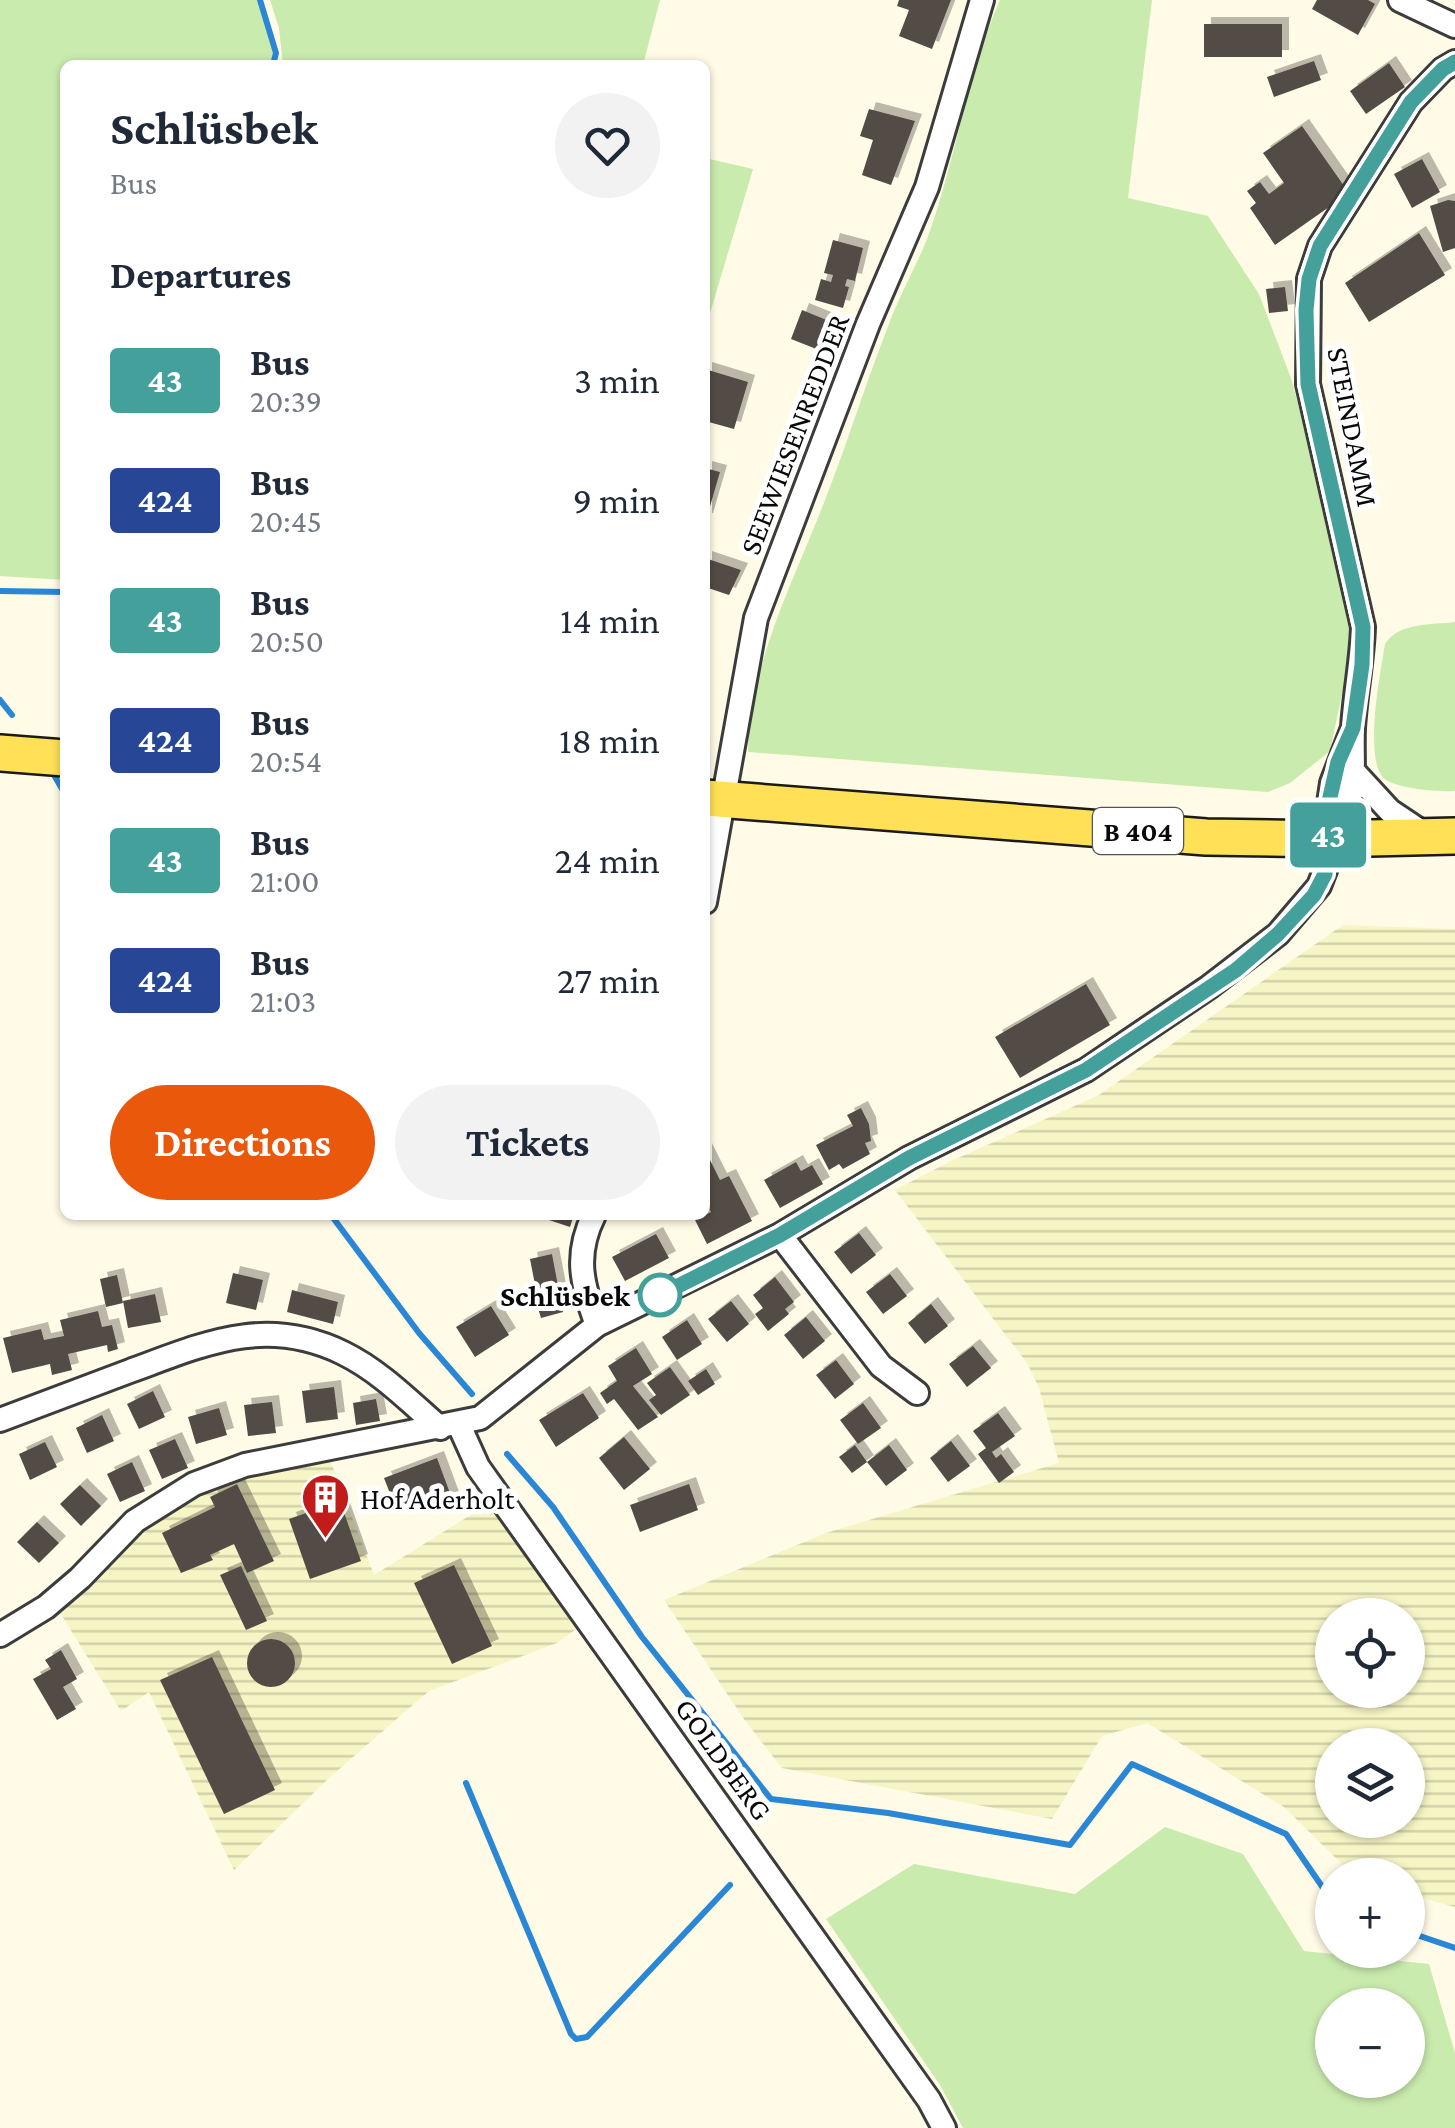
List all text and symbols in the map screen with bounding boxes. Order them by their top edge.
button: heart [555,93,660,198]
text: Schlüsbek [110,101,318,154]
text: Bus [110,165,157,201]
text: Departures [110,254,291,296]
street label: SEEWIESENREDDER [733,309,855,559]
text: Bus [250,341,309,383]
street label: STEINDAMM [1321,344,1385,510]
text: 3 min [574,359,660,401]
text: 43 [147,361,183,400]
text: 20:39 [250,383,322,419]
text: Bus [250,461,309,503]
text: 9 min [573,479,660,521]
text: 424 [137,481,193,520]
text: 20:45 [250,503,322,539]
text: Bus [250,581,309,623]
text: 14 min [560,599,660,641]
text: 43 [147,601,183,640]
text: 20:50 [250,623,324,659]
text: Bus [250,701,309,743]
text: 18 min [559,719,660,761]
text: 424 [137,721,193,760]
text: 20:54 [250,743,322,779]
line badge: 43 [1283,802,1373,868]
road number: B 404 [1093,808,1183,854]
text: 43 [1310,816,1346,855]
text: Bus [250,821,309,863]
text: 24 min [554,839,660,881]
text: 43 [147,841,183,880]
text: 21:00 [250,863,319,899]
text: Bus [250,941,309,983]
text: 27 min [557,959,660,1001]
text: 424 [137,961,193,1000]
text: 21:03 [250,983,316,1019]
button: Directions [110,1085,375,1200]
button: Tickets [395,1085,660,1200]
marker: Schlüsbek [639,1274,681,1316]
place label: Schlüsbek [500,1279,631,1312]
building icon: Hof Aderholt [299,1472,351,1540]
place label: Hof Aderholt [360,1482,515,1515]
map controls [1315,1598,1425,2098]
button: locate [1315,1598,1425,1708]
street label: GOLDBERG [669,1692,779,1826]
button: layers [1315,1728,1425,1838]
button: + [1315,1858,1425,1968]
button: − [1315,1988,1425,2098]

